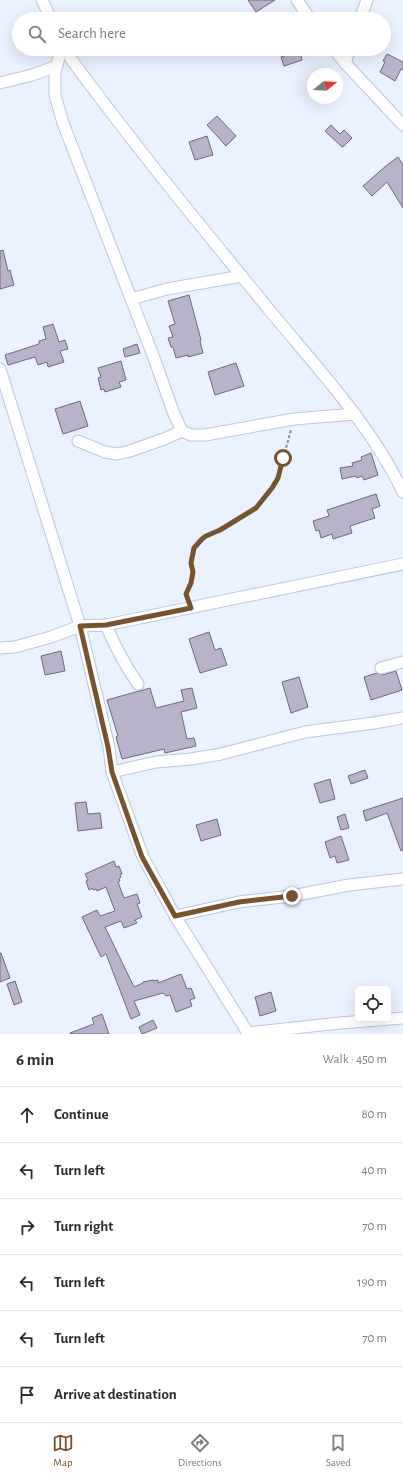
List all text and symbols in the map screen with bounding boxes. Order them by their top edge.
search box [12,12,391,56]
icon: search [26,23,48,45]
text: Search here [58,26,126,41]
north arrow [307,68,343,104]
route start [274,449,292,467]
route end [283,887,301,905]
map controls [355,986,391,1022]
button: locate [355,986,391,1022]
text: 6 min [16,1051,54,1068]
text: Walk · 450 m [323,1053,387,1066]
icon: ahead [16,1104,38,1126]
text: Continue [54,1107,109,1122]
text: 80 m [361,1108,387,1121]
icon: left [16,1160,38,1182]
text: Turn left [54,1163,105,1178]
text: 40 m [361,1164,387,1177]
icon: right [16,1216,38,1238]
text: Turn right [54,1219,113,1234]
text: 70 m [362,1220,387,1233]
icon: left [16,1272,38,1294]
text: Turn left [54,1275,105,1290]
text: 190 m [357,1276,387,1289]
icon: left [16,1328,38,1350]
text: Turn left [54,1331,105,1346]
text: 70 m [362,1332,387,1345]
icon: arrive [16,1384,38,1406]
text: Arrive at destination [54,1387,177,1402]
tab: Map [52,1432,74,1469]
tab: Directions [178,1432,222,1469]
tab: Saved [326,1432,351,1469]

